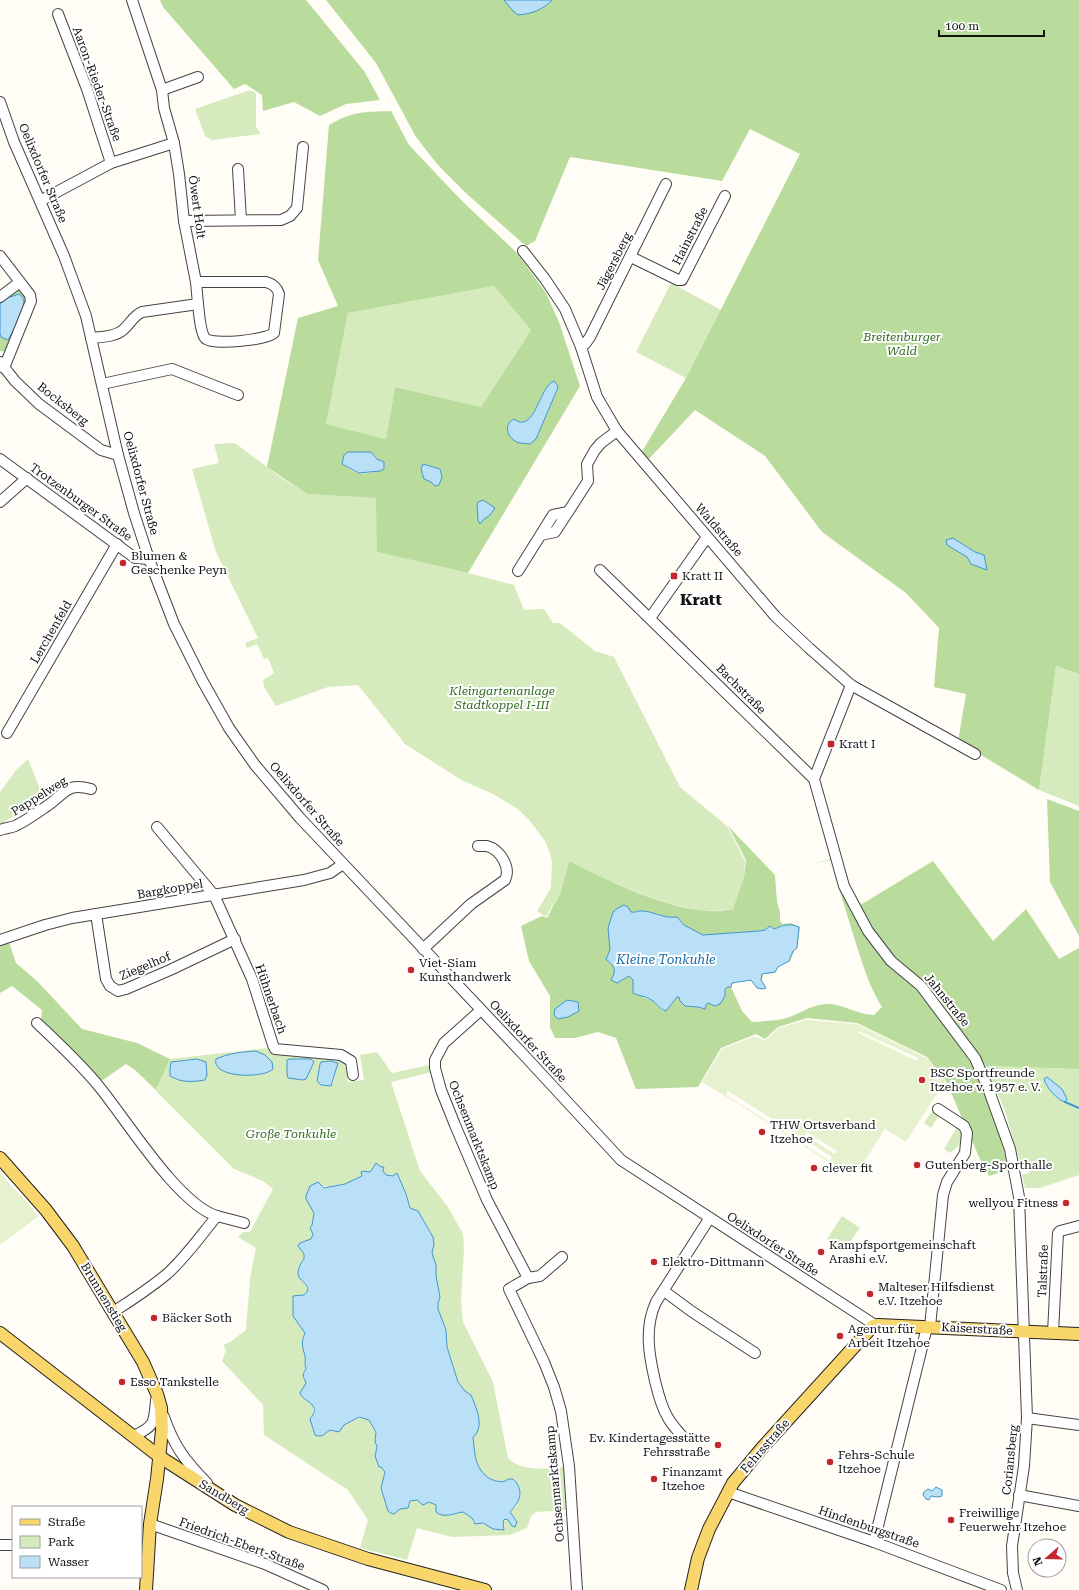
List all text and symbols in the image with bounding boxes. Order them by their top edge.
scale bar [939,12,1044,38]
text: 100 m [945,19,979,33]
street label: Aaron-Rieder-Straße [70,25,124,144]
street label: Oelixdorfer Straße [16,121,70,225]
street label: Öwert Holt [186,174,208,240]
street label: Hainstraße [669,204,711,267]
street label: Jägersberg [594,230,635,292]
park label: Breitenburger Wald [862,330,941,358]
street label: Bocksberg [35,380,92,428]
street label: Oelixdorfer Straße [120,430,162,537]
street label: Trotzenburger Straße [27,460,135,544]
street label: Waldstraße [692,501,746,559]
place label: Blumen & Geschenke Peyn [131,549,227,577]
marker: Blumen & Geschenke Peyn [118,558,128,568]
place label: Kratt II [682,569,723,583]
marker: Kratt II [669,571,679,581]
district label: Kratt [680,590,723,609]
street label: Lerchenfeld [27,598,75,666]
street label: Bachstraße [713,661,769,717]
park label: Kleingartenanlage Stadtkoppel I-III [448,684,555,712]
place label: Kratt I [839,737,876,751]
marker: Kratt I [826,739,836,749]
street label: Oelixdorfer Straße [267,759,348,849]
street label: Pappelweg [9,773,69,819]
street label: Bargkoppel [136,876,204,902]
street label: Ziegelhof [117,949,173,983]
water label: Kleine Tonkuhle [615,952,716,967]
place label: Viet-Siam Kunsthandwerk [419,956,512,984]
street label: Hühnerbach [253,962,290,1036]
marker: Viet-Siam Kunsthandwerk [406,965,416,975]
street label: Jahnstraße [921,971,973,1030]
street label: Oelixdorfer Straße [486,997,570,1085]
place label: BSC Sportfreunde Itzehoe v. 1957 e. V. [930,1066,1041,1094]
marker: BSC Sportfreunde Itzehoe v. 1957 e. V. [917,1075,927,1085]
street label: Ochsenmarktskamp [446,1078,502,1192]
place label: THW Ortsverband Itzehoe [770,1118,876,1146]
park label: Große Tonkuhle [246,1127,336,1141]
marker: THW Ortsverband Itzehoe [757,1127,767,1137]
place label: Gutenberg-Sporthalle [925,1158,1053,1172]
marker: Gutenberg-Sporthalle [912,1160,922,1170]
place label: clever fit [822,1161,873,1175]
marker: clever fit [809,1163,819,1173]
place label: wellyou Fitness [969,1196,1058,1210]
marker: wellyou Fitness [1061,1198,1071,1208]
street label: Oelixdorfer Straße [724,1209,822,1279]
place label: Kampfsportgemeinschaft Arashi e.V. [829,1238,976,1266]
street label: Talstraße [1035,1244,1051,1298]
marker: Kampfsportgemeinschaft Arashi e.V. [816,1247,826,1257]
place label: Elektro-Dittmann [662,1255,765,1269]
marker: Elektro-Dittmann [649,1257,659,1267]
street label: Brunnenstieg [78,1260,130,1334]
place label: Malteser Hilfsdienst e.V. Itzehoe [878,1280,995,1308]
marker: Malteser Hilfsdienst e.V. Itzehoe [865,1289,875,1299]
place label: Bäcker Soth [162,1311,232,1325]
marker: Bäcker Soth [149,1313,159,1323]
street label: Kaiserstraße [941,1320,1014,1338]
place label: Agentur für Arbeit Itzehoe [848,1322,930,1350]
marker: Agentur für Arbeit Itzehoe [835,1331,845,1341]
place label: Esso Tankstelle [130,1375,219,1389]
marker: Esso Tankstelle [117,1377,127,1387]
street label: Fehrsstraße [738,1416,793,1476]
street label: Coriansberg [999,1424,1021,1496]
street label: Ochsenmarktskamp [543,1425,567,1543]
place label: Ev. Kindertagesstätte Fehrsstraße [589,1431,710,1459]
marker: Ev. Kindertagesstätte Fehrsstraße [713,1440,723,1450]
place label: Fehrs-Schule Itzehoe [838,1448,915,1476]
marker: Fehrs-Schule Itzehoe [825,1457,835,1467]
place label: Finanzamt Itzehoe [662,1465,723,1493]
marker: Finanzamt Itzehoe [649,1474,659,1484]
street label: Sandberg [197,1477,251,1517]
street label: Hindenburgstraße [817,1503,922,1551]
legend [12,1506,142,1578]
place label: Freiwillige Feuerwehr Itzehoe [959,1506,1067,1534]
text: Straße [48,1515,86,1529]
street label: Friedrich-Ebert-Straße [177,1515,307,1573]
marker: Freiwillige Feuerwehr Itzehoe [946,1515,956,1525]
text: Park [48,1535,75,1549]
north arrow [1027,1538,1067,1578]
text: Wasser [48,1555,89,1569]
text: N [1030,1555,1046,1567]

